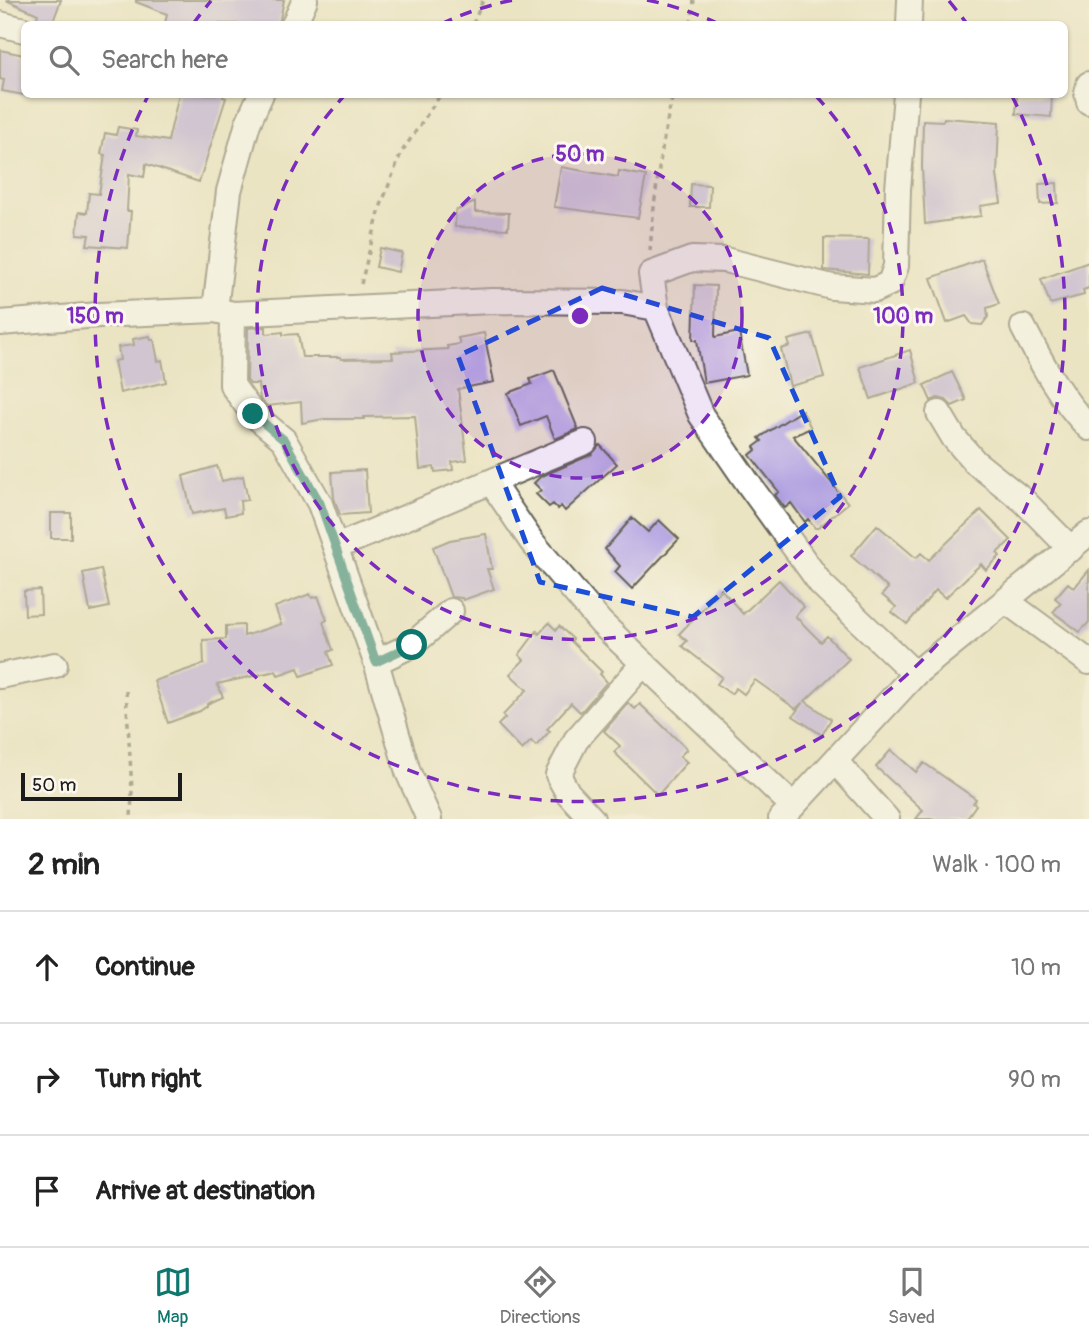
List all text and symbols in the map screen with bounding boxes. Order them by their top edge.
search box [21,21,1068,98]
icon: search [45,41,83,79]
text: Search here [101,44,228,76]
text: 50 m [556,141,605,168]
text: 150 m [66,303,124,330]
text: 100 m [873,303,933,330]
centre of rings [568,304,592,328]
route end [237,398,268,429]
route start [396,629,427,660]
scale bar [21,770,182,802]
text: 50 m [32,773,76,797]
text: 2 min [28,846,100,883]
text: Walk · 100 m [932,850,1061,879]
icon: ahead [28,948,66,986]
text: Continue [95,951,195,983]
text: 10 m [1011,953,1061,982]
icon: right [28,1060,66,1098]
text: Turn right [95,1063,201,1095]
text: 90 m [1008,1065,1061,1094]
icon: arrive [28,1172,66,1210]
text: Arrive at destination [95,1175,315,1207]
tab: Map [154,1263,192,1329]
tab: Directions [500,1263,580,1329]
tab: Saved [888,1263,935,1329]

